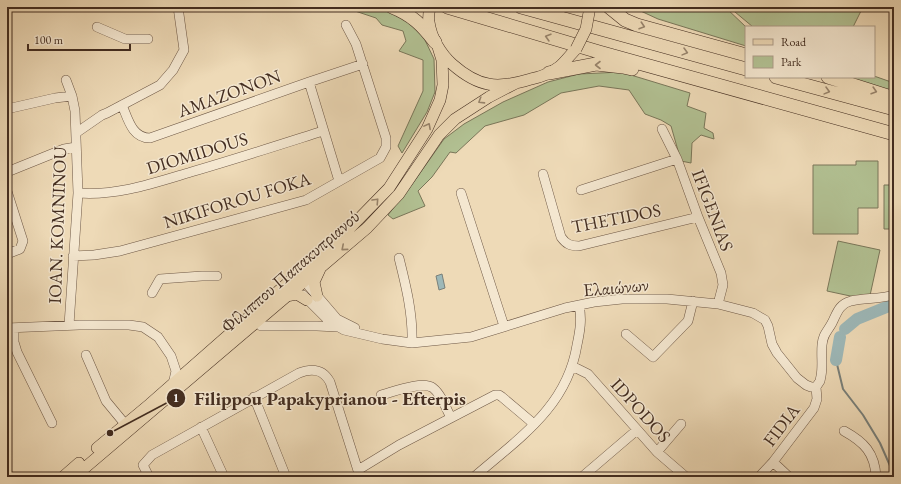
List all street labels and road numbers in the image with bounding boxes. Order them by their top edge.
street label: AMAZONON [173,63,284,123]
street label: DIOMIDOUS [144,127,250,179]
street label: IOAN. KOMNINOU [43,145,71,304]
street label: IFIGENIAS [687,166,739,254]
street label: NIKIFOROU FOKA [161,167,314,233]
street label: THETIDOS [569,198,663,238]
street label: Φίλιππου Παπακυπριανού [216,204,364,338]
street label: Ελαιώνων [582,273,650,301]
street label: IDPODOS [606,373,676,447]
street label: FIDIA [758,399,805,451]

